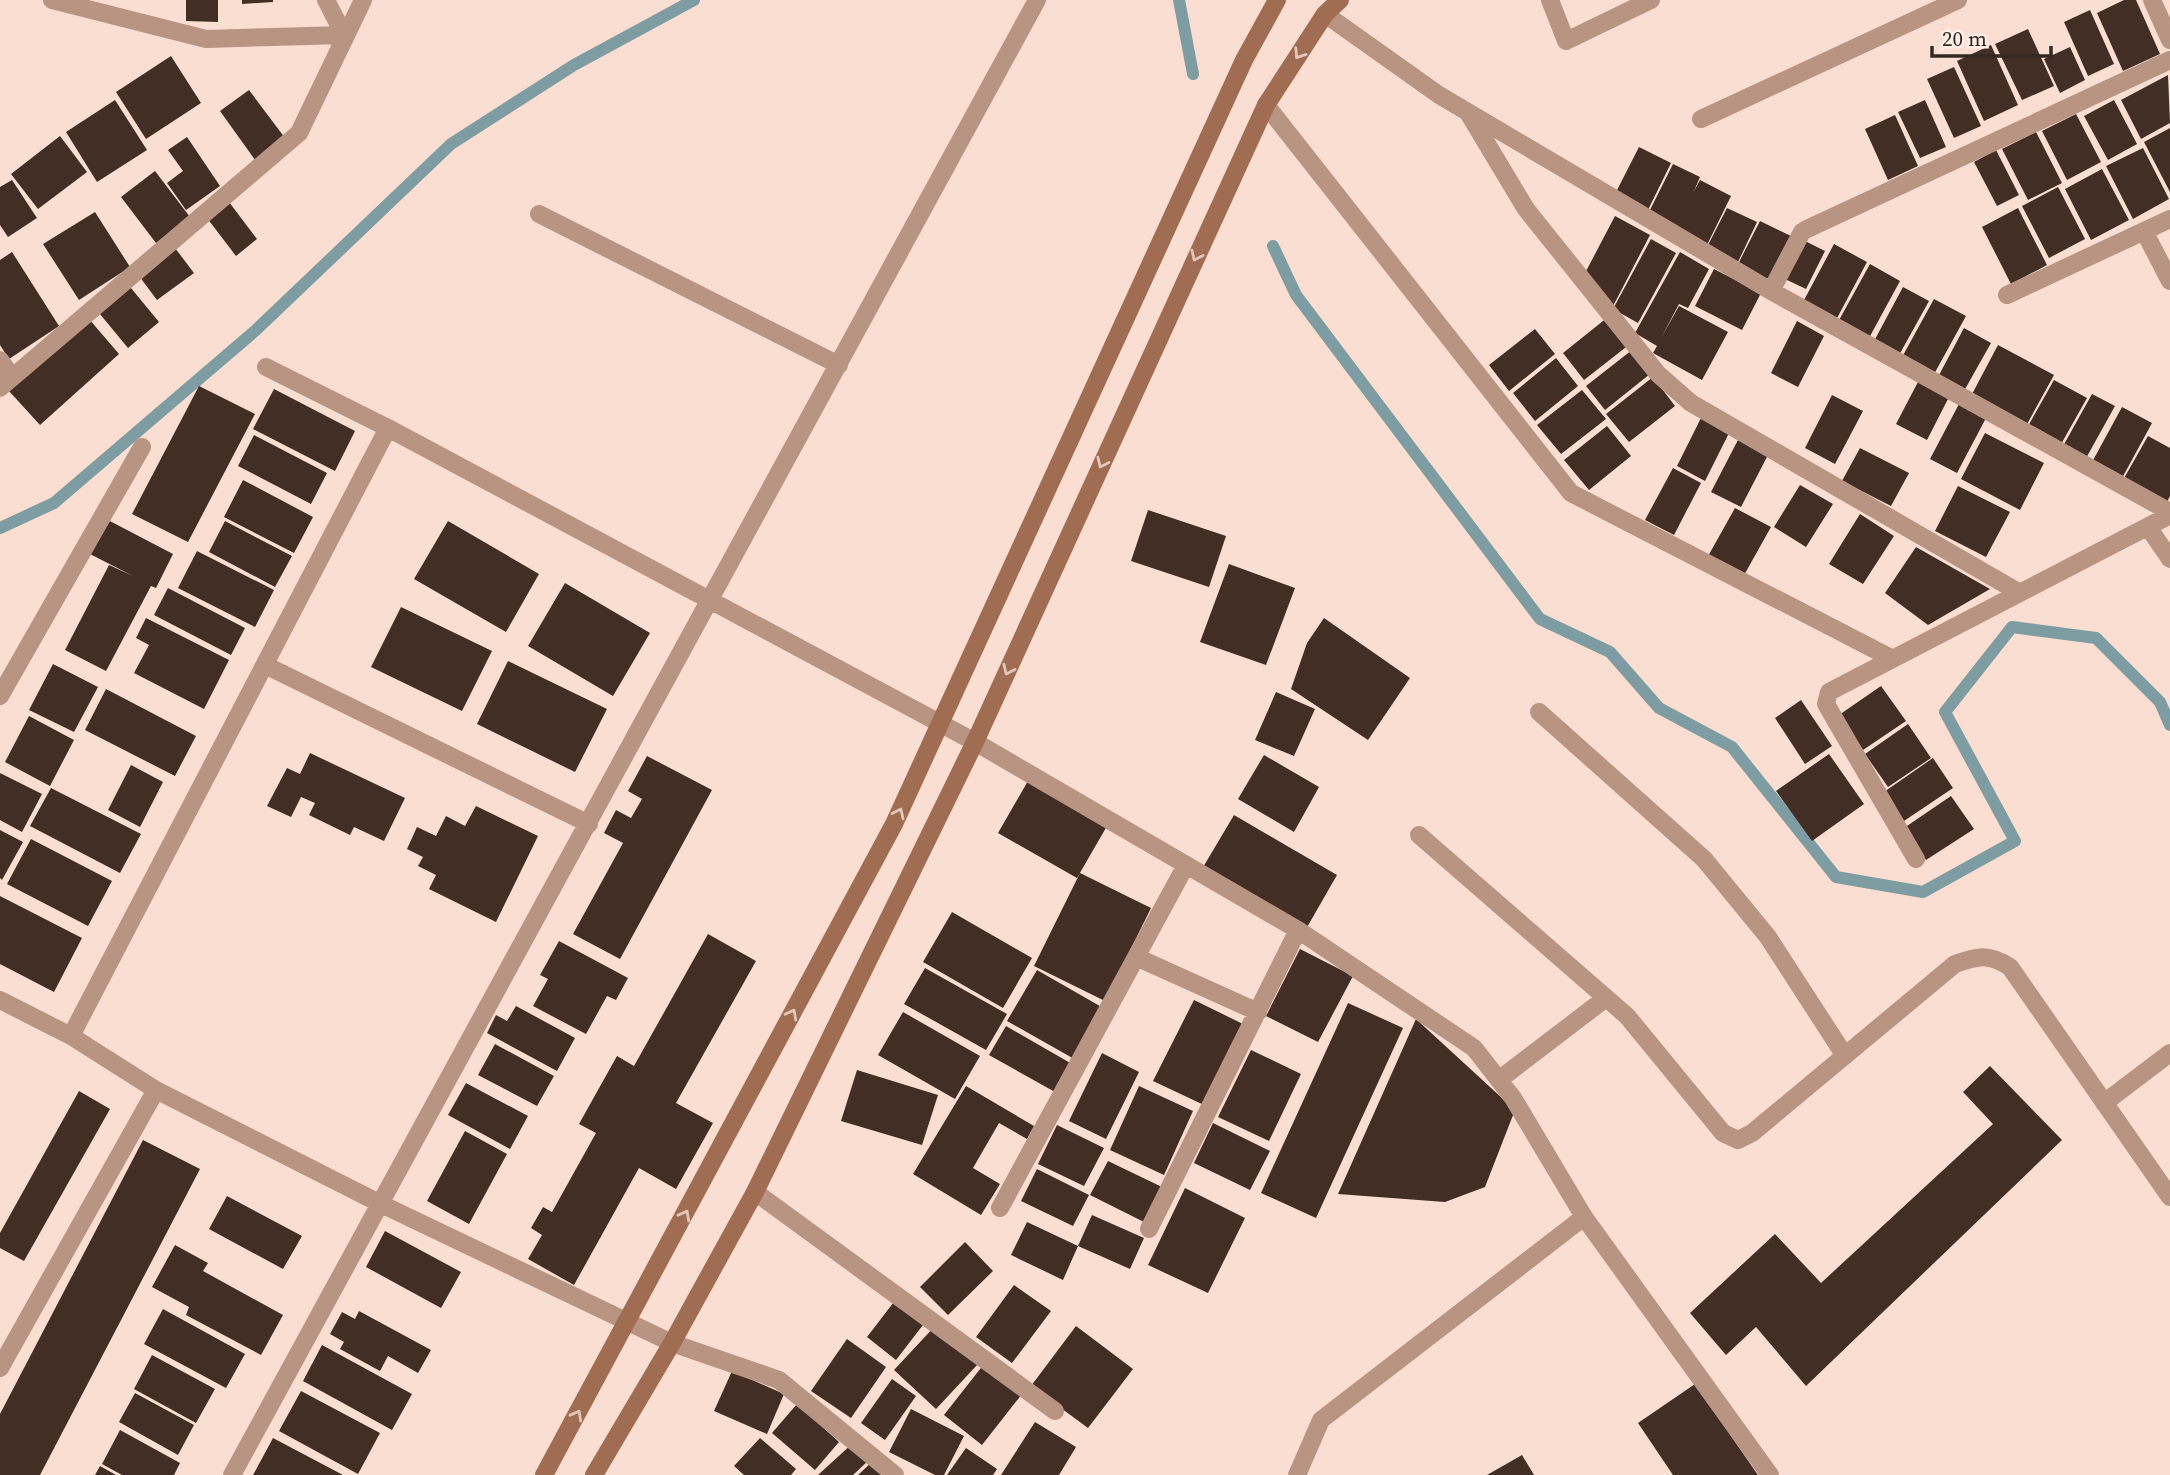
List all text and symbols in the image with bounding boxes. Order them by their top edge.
scale bar [1932,14,2051,58]
text: 20 m [1942,24,1987,53]
one-way arrow [1294,46,1307,59]
one-way arrow [1191,249,1205,261]
one-way arrow [1096,456,1110,468]
one-way arrow [1002,663,1016,675]
one-way arrow [891,808,905,820]
one-way arrow [784,1009,797,1021]
one-way arrow [677,1210,690,1222]
one-way arrow [569,1410,582,1422]

